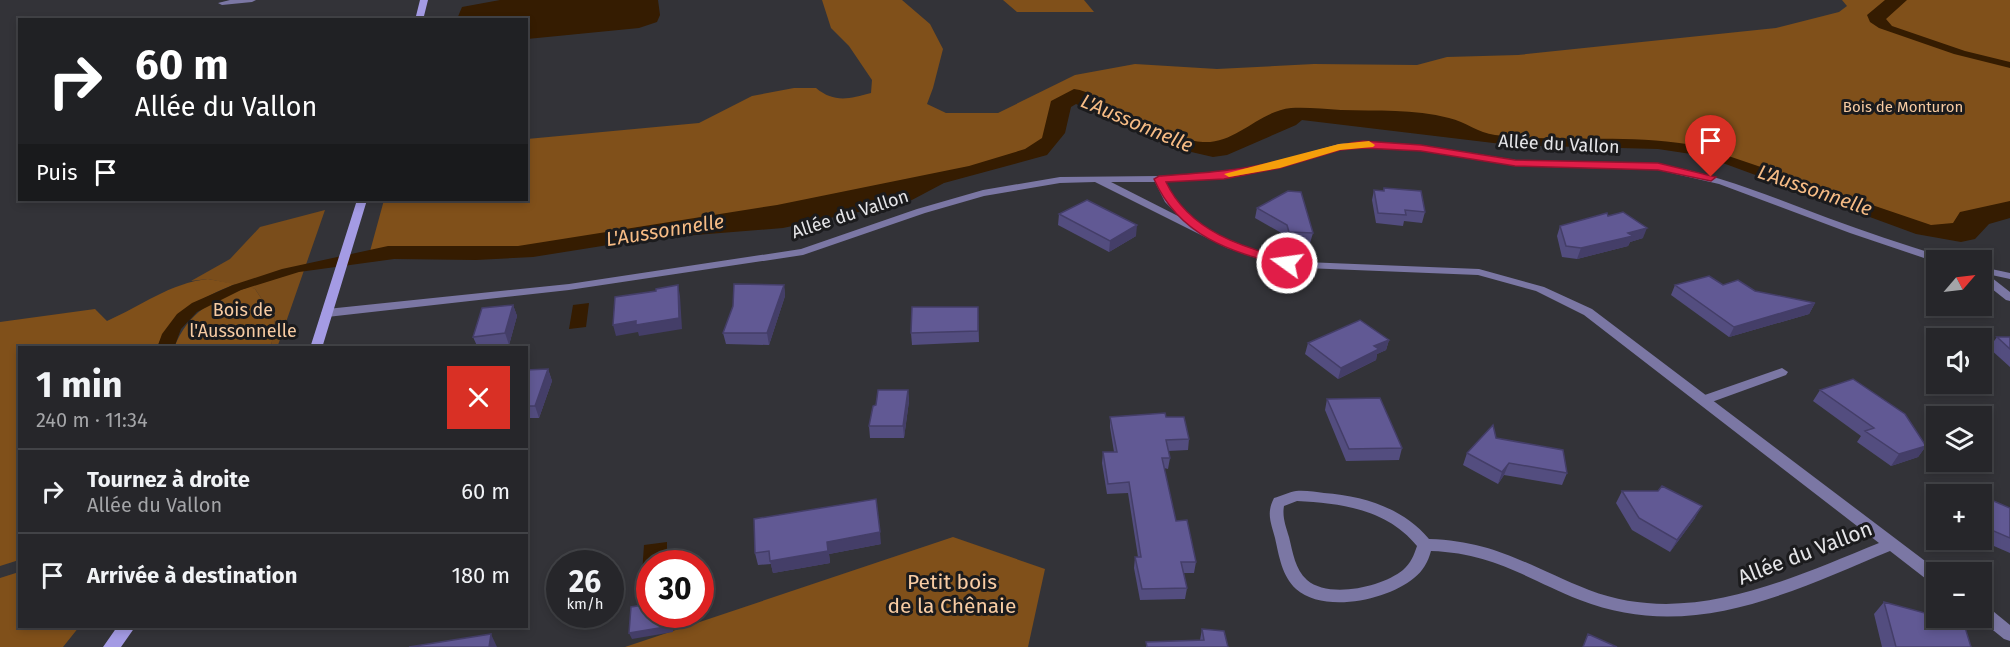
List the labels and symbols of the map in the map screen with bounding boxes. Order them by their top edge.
water label: L'Aussonnelle [1077,89,1197,157]
park label: Bois de Monturon [1843,98,1963,116]
pin [1685,115,1736,177]
street label: Allée du Vallon [1498,130,1620,158]
water label: L'Aussonnelle [1755,159,1875,221]
street label: Allée du Vallon [789,185,911,243]
water label: L'Aussonnelle [604,209,726,251]
position arrow [1255,231,1319,295]
north arrow [1926,250,1992,316]
park label: Bois de l'Aussonnelle [189,299,297,342]
street label: Allée du Vallon [1734,515,1876,591]
speed limit sign: 30 [636,550,714,628]
park label: Petit bois de la Chênaie [887,569,1017,619]

